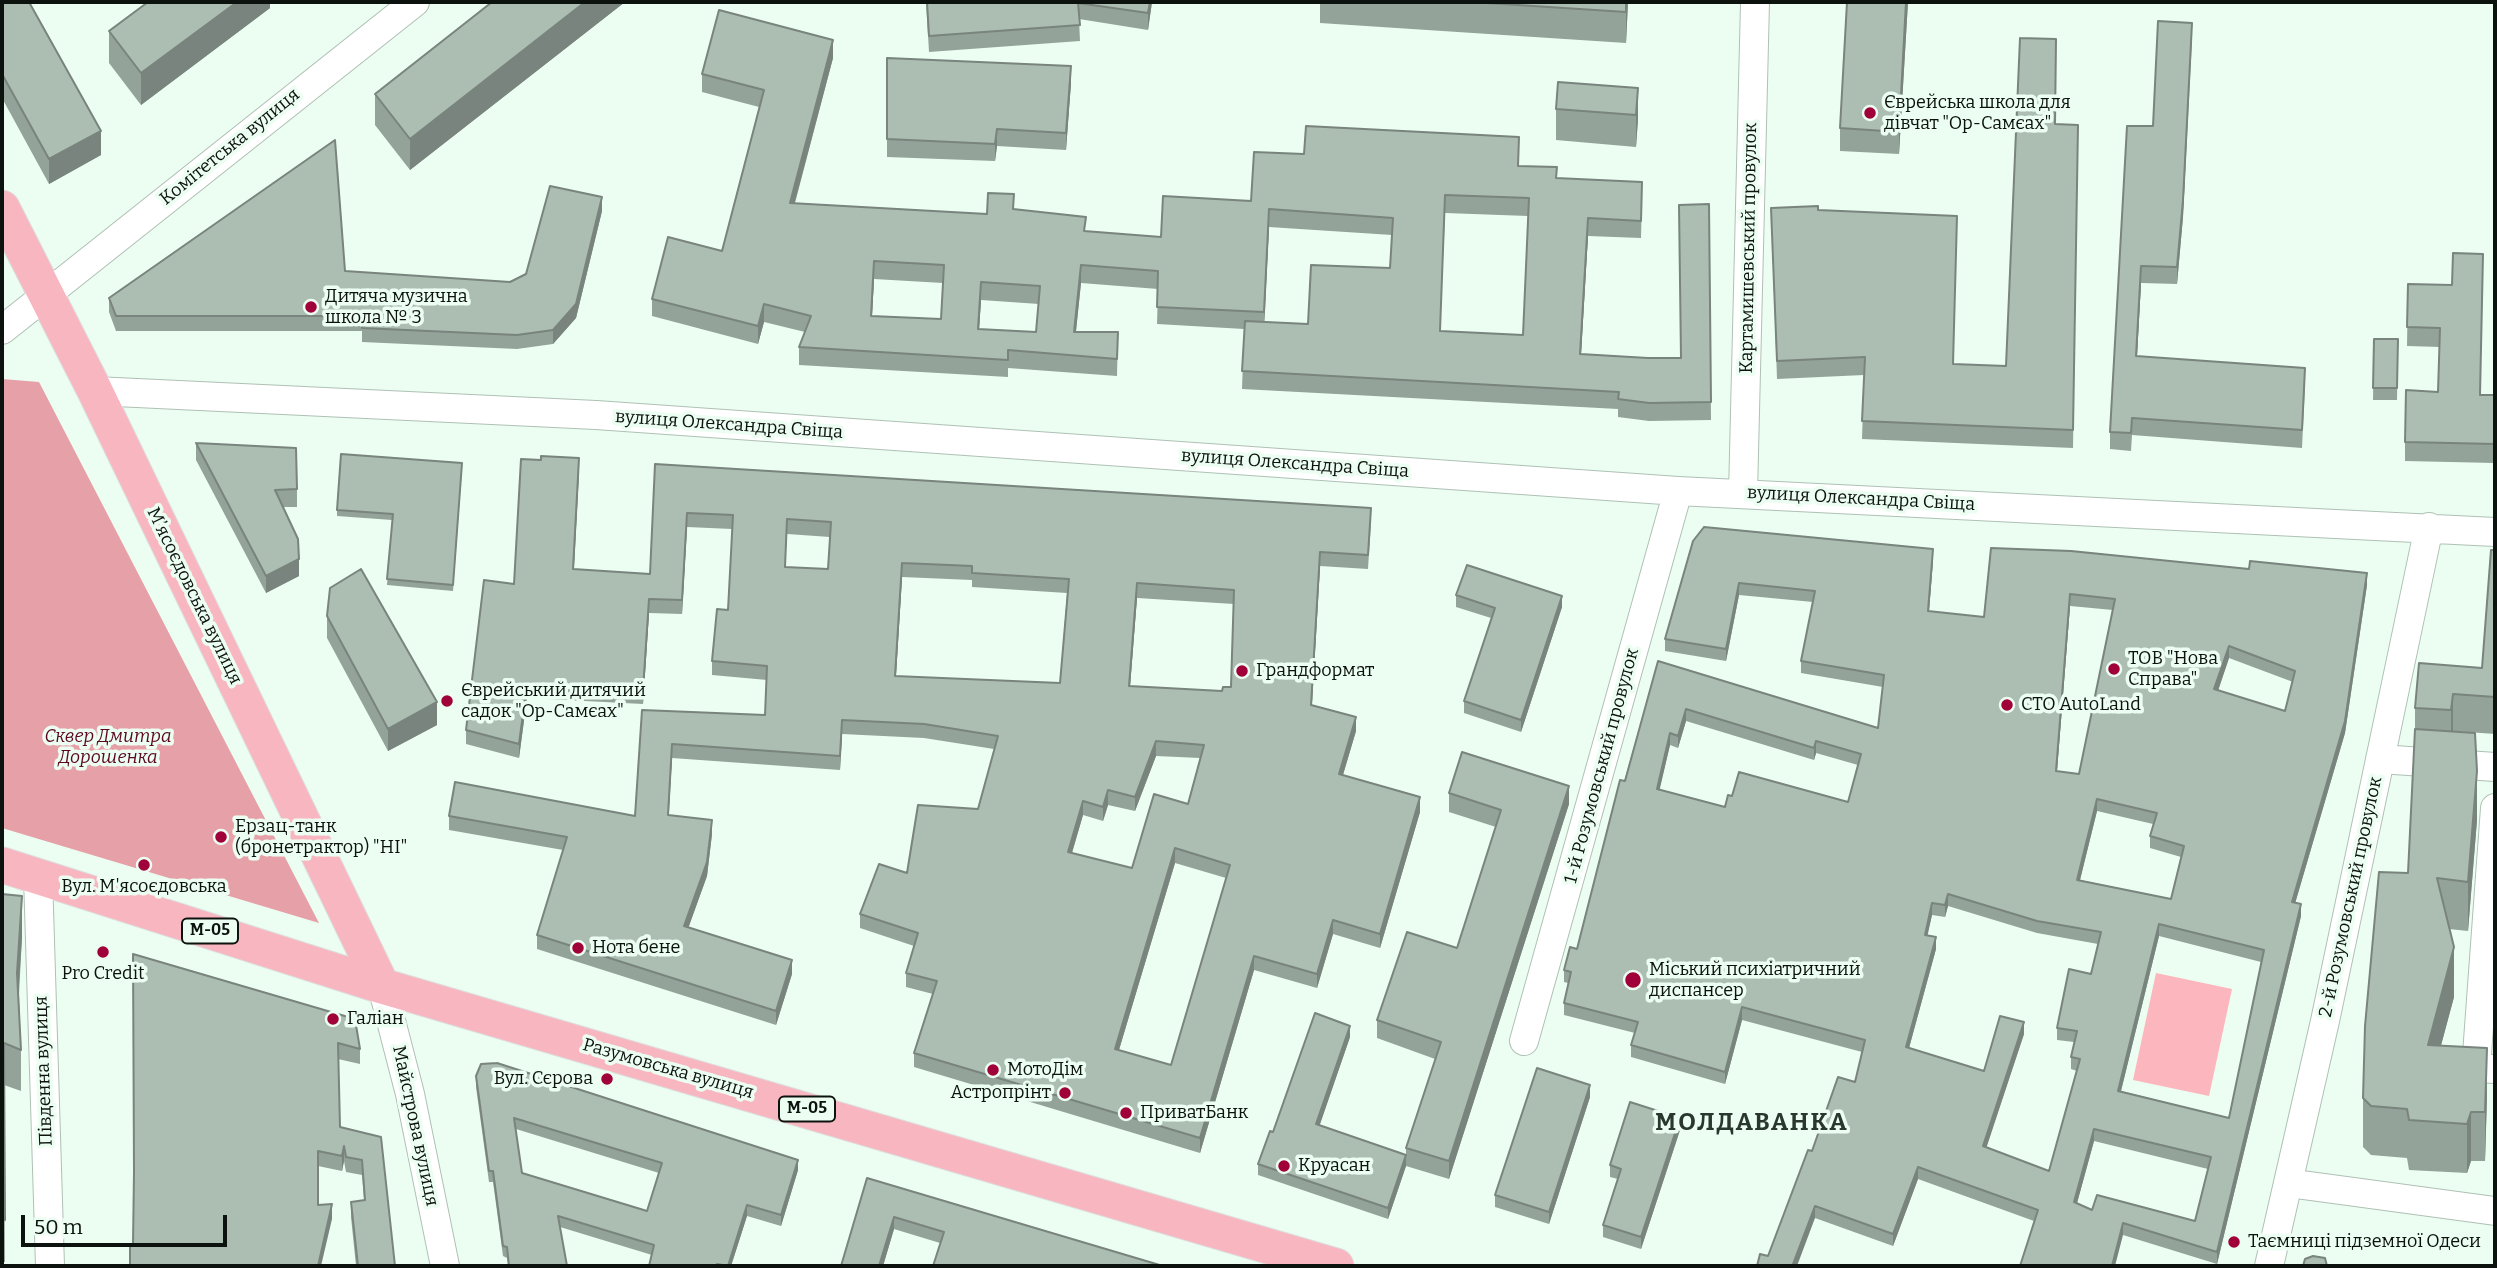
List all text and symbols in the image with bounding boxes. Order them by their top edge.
street label: Комітетська вулиця [156,84,304,210]
place label: Єврейська школа для дівчат "Ор-Самєах" [1884,92,2071,134]
marker: Єврейська школа для дівчат "Ор-Самєах" [1862,105,1878,121]
street label: Картамишевський провулок [1736,122,1762,374]
place label: Дитяча музична школа № 3 [325,286,468,328]
marker: Дитяча музична школа № 3 [303,299,319,315]
street label: вулиця Олександра Свіща [614,406,844,444]
street label: вулиця Олександра Свіща [1180,445,1410,483]
street label: вулиця Олександра Свіща [1746,482,1976,516]
street label: Мʼясоєдовська вулиця [142,504,246,688]
street label: 1-й Розумовський провулок [1560,646,1644,886]
place label: ТОВ "Нова Справа" [2128,648,2218,690]
place label: Грандформат [1256,660,1374,682]
marker: ТОВ "Нова Справа" [2106,661,2122,677]
marker: Грандформат [1234,663,1250,679]
place label: Єврейський дитячий садок "Ор-Самєах" [461,680,646,722]
marker: Єврейський дитячий садок "Ор-Самєах" [439,693,455,709]
place label: СТО AutoLand [2021,694,2141,716]
marker: СТО AutoLand [1999,697,2015,713]
park label: Сквер Дмитра Дорошенка [45,726,171,768]
street label: 2-й Розумовський провулок [2315,775,2387,1019]
place label: Ерзац-танк (бронетрактор) "НІ" [235,816,407,858]
marker: Ерзац-танк (бронетрактор) "НІ" [213,829,229,845]
marker: Вул. М'ясоєдовська [136,857,152,873]
place label: Вул. М'ясоєдовська [61,876,227,898]
road number: М-05 [182,918,238,944]
place label: Нота бене [592,937,680,959]
marker: Нота бене [570,940,586,956]
marker: Pro Credit [95,944,111,960]
place label: Міський психіатричний диспансер [1649,959,1861,1002]
place label: Pro Credit [61,963,145,985]
marker: Міський психіатричний диспансер [1623,970,1643,990]
street label: Південна вулиця [31,996,57,1146]
place label: Галіан [347,1008,404,1030]
marker: Галіан [325,1011,341,1027]
street label: Разумовська вулиця [580,1034,756,1104]
street label: Майстрова вулиця [387,1044,443,1208]
place label: МотоДім [1007,1059,1083,1081]
marker: МотоДім [985,1062,1001,1078]
place label: Вул. Сєрова [494,1068,593,1090]
marker: Вул. Сєрова [599,1071,615,1087]
place label: Астропрінт [950,1082,1051,1104]
marker: Астропрінт [1057,1085,1073,1101]
road number: М-05 [779,1096,835,1121]
place label: ПриватБанк [1140,1102,1248,1124]
marker: ПриватБанк [1118,1105,1134,1121]
district label: МОЛДАВАНКА [1657,1109,1847,1137]
place label: Круасан [1298,1155,1371,1177]
marker: Круасан [1276,1158,1292,1174]
scale bar [24,1202,231,1246]
text: 50 m [34,1214,83,1240]
place label: Таємниці підземної Одеси [2248,1231,2481,1253]
marker: Таємниці підземної Одеси [2226,1234,2242,1250]

